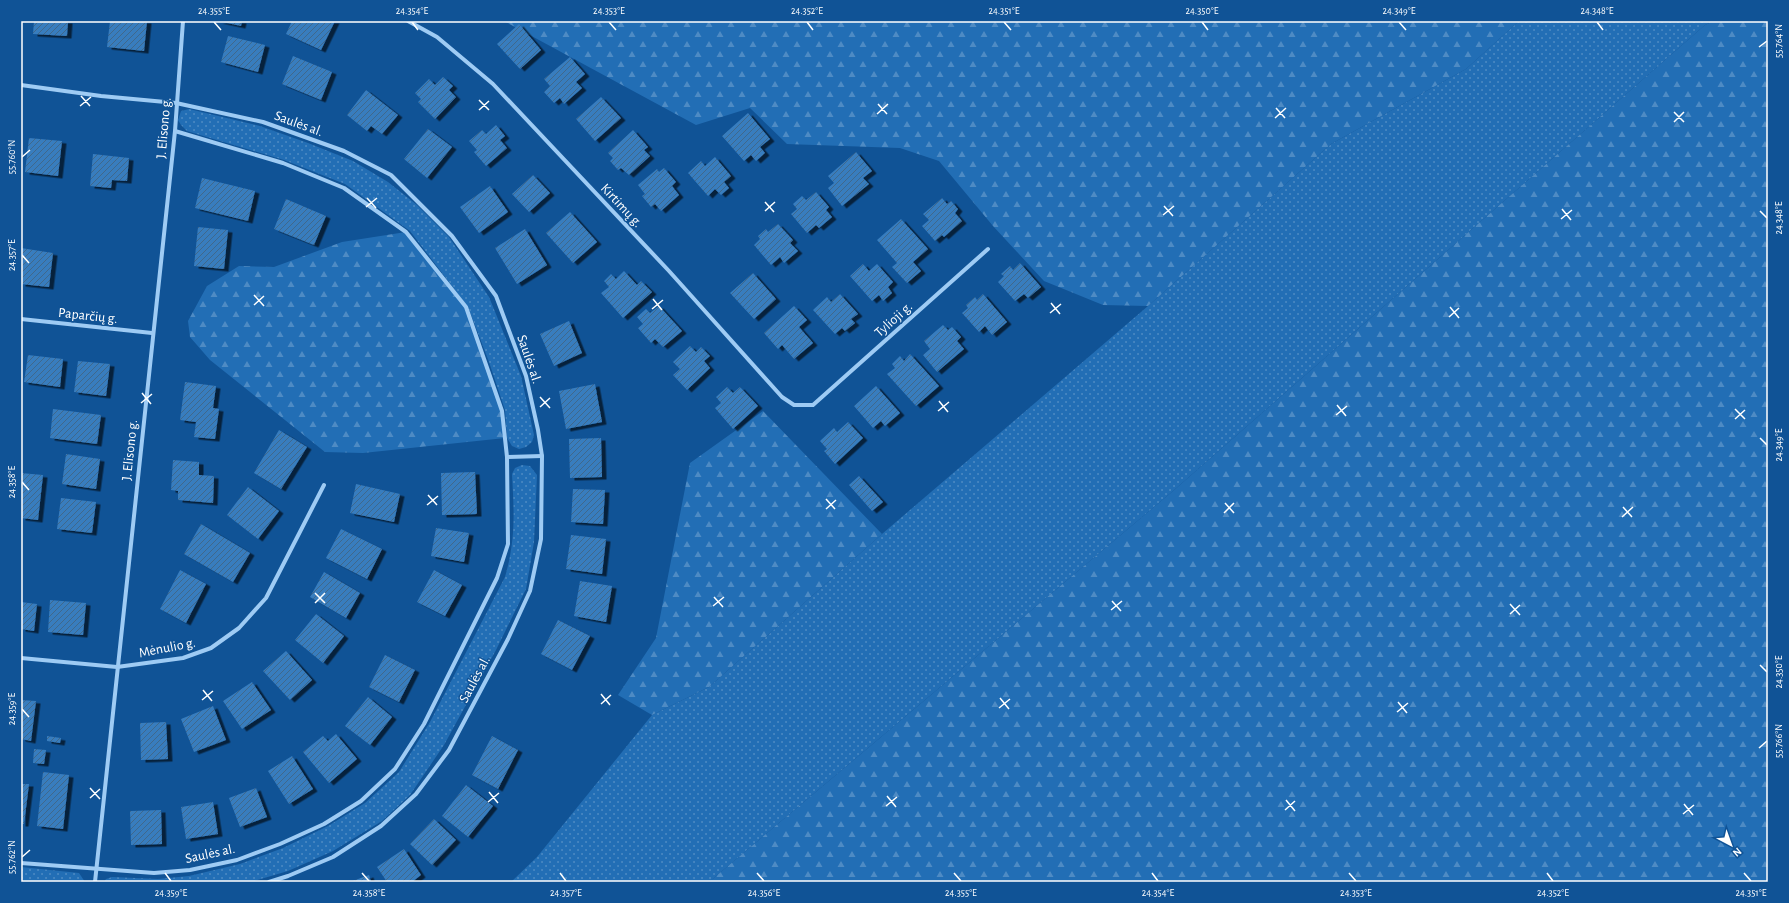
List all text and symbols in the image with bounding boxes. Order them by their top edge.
text: 24.355°E [198,6,230,16]
text: 24.354°E [396,6,428,16]
text: 24.353°E [593,6,625,16]
text: 24.352°E [791,6,823,16]
text: 24.351°E [988,6,1020,16]
text: 24.350°E [1186,6,1219,16]
text: 24.349°E [1382,6,1416,16]
text: 24.348°E [1580,6,1614,16]
text: 55.764°N [1774,24,1784,58]
street label: J. Elisono g. [154,97,174,159]
street label: Saulės al. [273,109,325,139]
text: 55.760°N [7,140,17,174]
street label: Kirtimų g. [598,181,645,230]
text: 24.348°E [1774,201,1784,235]
text: 24.357°E [7,239,17,271]
street label: Tylioji g. [872,299,915,340]
street label: Paparčių g. [58,306,118,326]
street label: Saulės al. [514,333,544,385]
street label: J. Elisono g. [120,419,140,481]
text: 24.349°E [1774,428,1784,462]
text: 24.358°E [7,466,17,498]
street label: Mėnulio g. [138,636,197,660]
street label: Saulės al. [457,654,493,705]
text: 24.350°E [1774,655,1784,688]
text: 24.359°E [7,693,17,725]
text: 55.766°N [1774,724,1784,758]
north arrow [1711,825,1751,865]
text: 55.762°N [7,840,17,874]
street label: Saulės al. [184,842,236,866]
text: N [1731,846,1744,859]
text: 24.359°E [155,888,187,898]
text: 24.358°E [353,888,385,898]
text: 24.357°E [550,888,582,898]
text: 24.356°E [748,888,780,898]
text: 24.355°E [945,888,977,898]
text: 24.354°E [1142,888,1174,898]
text: 24.353°E [1340,888,1372,898]
text: 24.352°E [1537,888,1569,898]
text: 24.351°E [1735,888,1767,898]

